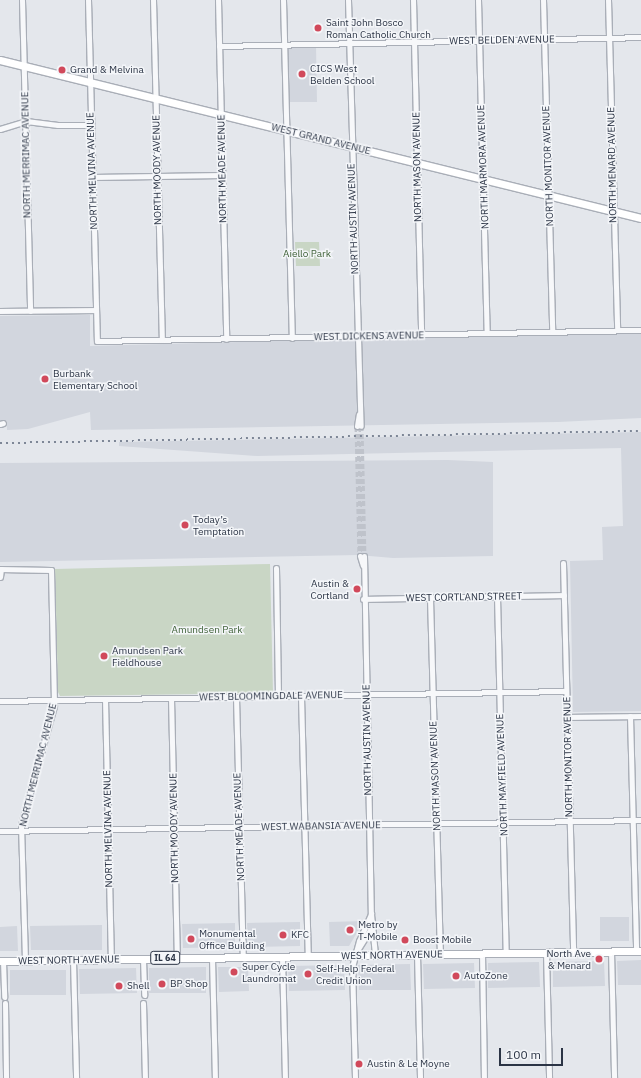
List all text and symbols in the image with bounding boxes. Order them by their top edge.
place label: Saint John Bosco Roman Catholic Church [326,16,431,40]
marker: Saint John Bosco Roman Catholic Church [313,23,323,33]
street label: WEST BELDEN AVENUE [449,33,555,47]
place label: CICS West Belden School [310,62,375,86]
place label: Grand & Melvina [70,64,144,76]
marker: Grand & Melvina [57,65,67,75]
marker: CICS West Belden School [297,69,307,79]
street label: NORTH MERRIMAC AVENUE [19,92,33,218]
street label: NORTH MARMORA AVENUE [475,105,491,229]
street label: NORTH MONITOR AVENUE [540,106,556,226]
street label: NORTH MENARD AVENUE [605,107,619,223]
street label: NORTH MELVINA AVENUE [84,112,100,230]
street label: NORTH MASON AVENUE [410,112,424,222]
street label: NORTH MOODY AVENUE [150,115,164,225]
street label: NORTH MEADE AVENUE [215,115,229,223]
street label: WEST GRAND AVENUE [270,121,372,157]
street label: NORTH AUSTIN AVENUE [345,163,361,275]
park label: Aiello Park [283,248,331,260]
street label: WEST DICKENS AVENUE [314,329,424,343]
place label: Burbank Elementary School [53,367,137,390]
marker: Burbank Elementary School [40,374,50,384]
place label: Today’s Temptation [193,513,244,536]
marker: Today’s Temptation [180,520,190,530]
place label: Austin & Cortland [310,577,349,600]
marker: Austin & Cortland [352,584,362,594]
street label: WEST CORTLAND STREET [406,590,522,604]
park label: Amundsen Park [172,624,242,636]
place label: Amundsen Park Fieldhouse [112,644,183,668]
marker: Amundsen Park Fieldhouse [99,651,109,661]
street label: NORTH AUSTIN AVENUE [360,684,374,796]
street label: WEST BLOOMINGDALE AVENUE [199,689,343,703]
street label: NORTH MONITOR AVENUE [561,697,575,817]
street label: NORTH MERRIMAC AVENUE [17,702,59,828]
street label: NORTH MAYFIELD AVENUE [494,714,510,836]
street label: NORTH MASON AVENUE [427,721,443,831]
street label: NORTH MELVINA AVENUE [101,770,115,888]
street label: NORTH MOODY AVENUE [167,773,181,883]
street label: NORTH MEADE AVENUE [231,773,247,881]
street label: WEST WABANSIA AVENUE [261,819,381,833]
place label: Metro by T-Mobile [358,918,397,942]
marker: Metro by T-Mobile [345,925,355,935]
place label: Monumental Office Building [199,927,264,950]
place label: KFC [291,929,309,941]
marker: KFC [278,930,288,940]
marker: Monumental Office Building [186,934,196,944]
place label: Boost Mobile [413,934,472,946]
marker: Boost Mobile [400,935,410,945]
place label: North Ave & Menard [547,947,591,970]
street label: WEST NORTH AVENUE [341,948,443,962]
road number: IL 64 [150,951,180,965]
street label: WEST NORTH AVENUE [18,953,120,967]
marker: North Ave & Menard [594,954,604,964]
place label: Super Cycle Laundromat [242,960,296,984]
place label: Self-Help Federal Credit Union [316,962,394,986]
marker: Super Cycle Laundromat [229,967,239,977]
marker: Self-Help Federal Credit Union [303,969,313,979]
place label: AutoZone [464,970,508,982]
marker: AutoZone [451,971,461,981]
place label: BP Shop [170,978,208,990]
marker: BP Shop [157,979,167,989]
place label: Shell [127,980,149,992]
marker: Shell [114,981,124,991]
scale bar [501,1040,565,1066]
text: 100 m [506,1047,541,1062]
place label: Austin & Le Moyne [367,1058,450,1070]
marker: Austin & Le Moyne [354,1059,364,1069]

